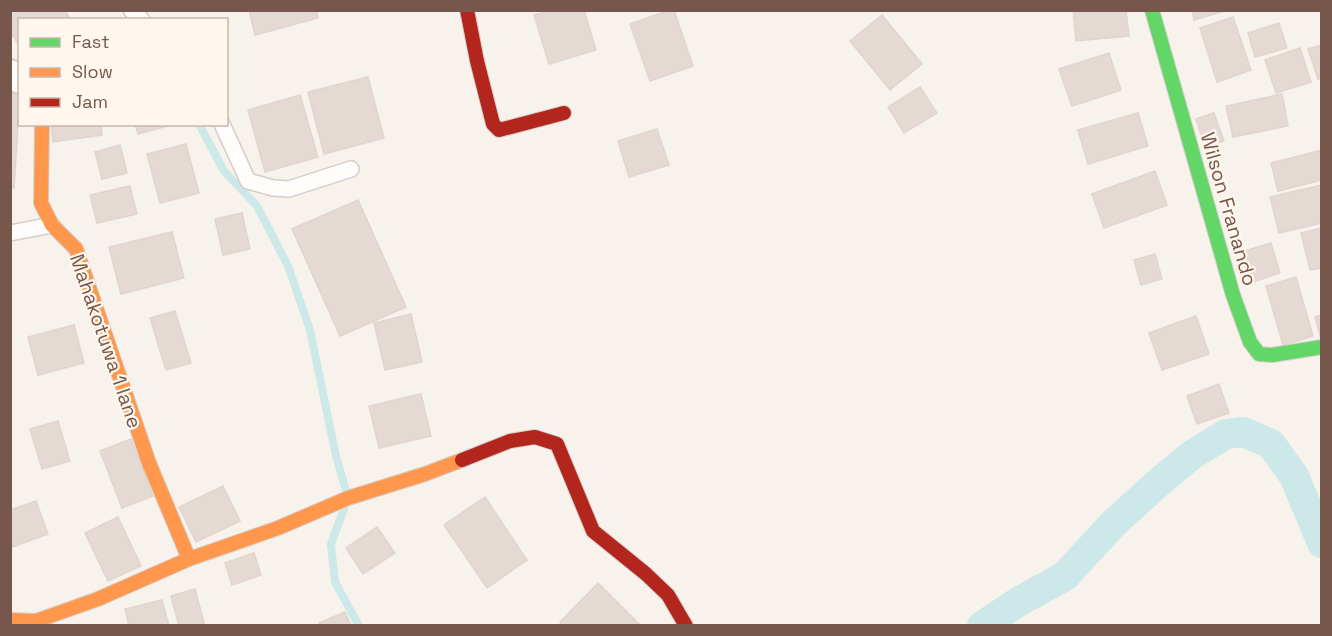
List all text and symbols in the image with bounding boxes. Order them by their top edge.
legend [18,18,228,126]
text: Fast [72,30,109,53]
text: Slow [72,60,113,83]
text: Jam [72,90,108,113]
street label: Wilson Franando [1195,129,1263,289]
street label: Mahakotuwa 1 lane [64,250,148,432]

